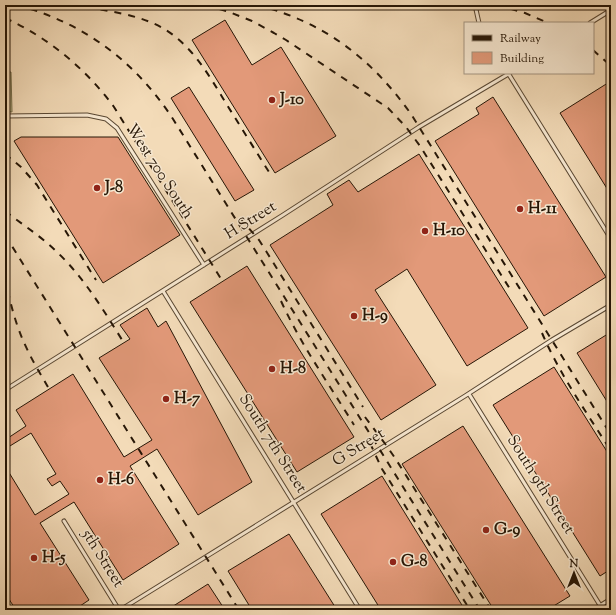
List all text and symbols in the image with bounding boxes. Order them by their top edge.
legend [464,22,594,74]
text: Railway [500,30,541,48]
text: Building [500,50,544,68]
place label: J-10 [278,89,304,112]
marker: J-10 [267,95,277,105]
street label: West 700 South [120,120,199,225]
place label: J-8 [103,177,123,200]
marker: J-8 [92,183,102,193]
street label: H Street [221,196,282,246]
place label: H-11 [528,198,557,221]
marker: H-11 [515,204,525,214]
place label: H-10 [433,220,465,243]
marker: H-10 [420,226,430,236]
place label: H-9 [362,305,388,328]
marker: H-9 [349,311,359,321]
place label: H-8 [280,358,306,381]
marker: H-8 [267,364,277,374]
place label: H-7 [174,388,201,411]
street label: South 7th Street [232,390,312,499]
marker: H-7 [161,394,171,404]
street label: G Street [328,423,390,473]
street label: South 9th Street [500,431,580,539]
place label: H-6 [108,469,134,492]
marker: H-6 [95,475,105,485]
place label: G-9 [494,519,521,542]
street label: 5th Street [74,524,129,593]
marker: G-9 [481,525,491,535]
place label: H-5 [42,547,66,570]
place label: G-8 [401,551,428,574]
marker: H-5 [29,553,39,563]
north arrow [554,553,594,593]
text: N [569,556,579,572]
marker: G-8 [388,557,398,567]

